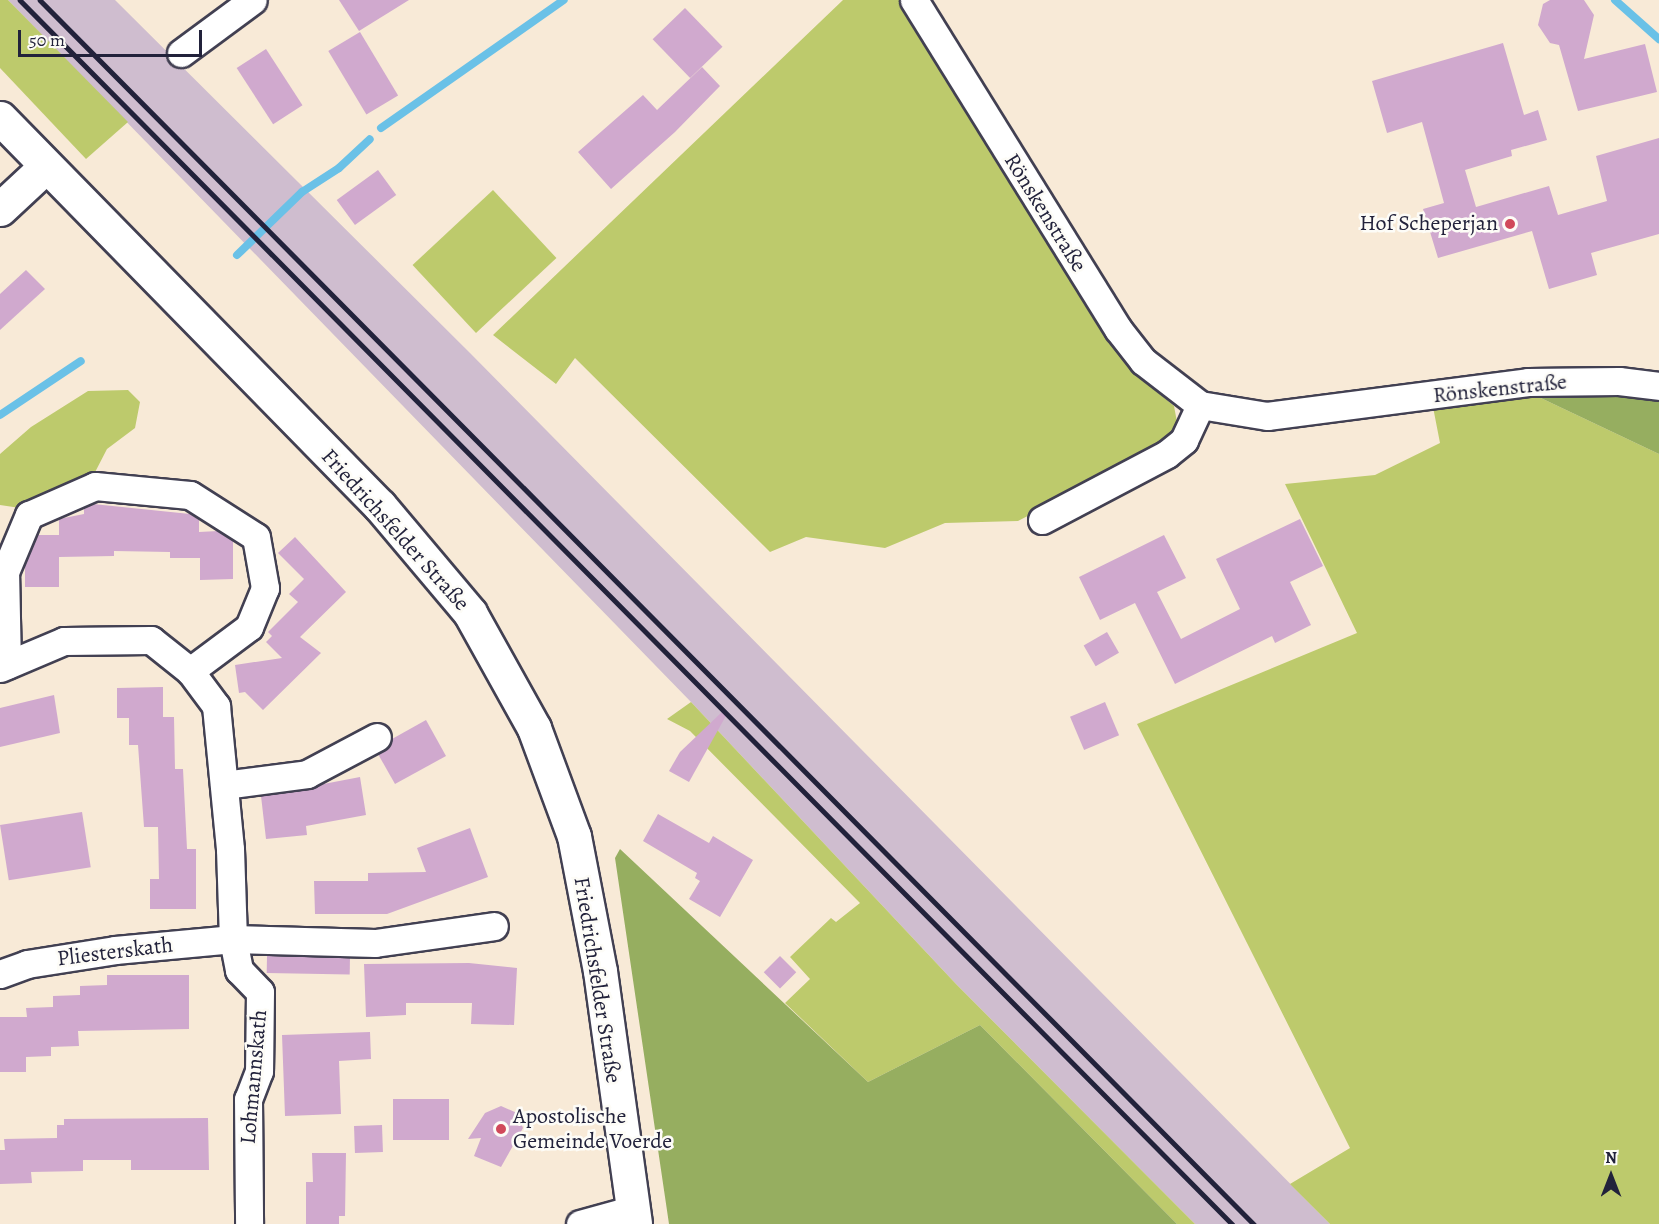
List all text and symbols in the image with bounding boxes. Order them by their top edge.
scale bar [21,18,206,56]
text: 50 m [29,28,65,52]
street label: Rönskenstraße [998,149,1092,277]
place label: Hof Scheperjan [1359,211,1498,237]
marker: Hof Scheperjan [1503,217,1517,231]
street label: Rönskenstraße [1432,369,1568,409]
street label: Friedrichsfelder Straße [315,444,475,616]
street label: Friedrichsfelder Straße [568,875,626,1085]
street label: Pliesterskath [56,932,174,972]
street label: Lohmannskath [235,1009,273,1145]
place label: Apostolische Gemeinde Voerde [513,1103,672,1154]
marker: Apostolische Gemeinde Voerde [494,1122,508,1136]
north arrow [1581,1146,1641,1206]
text: N [1605,1147,1617,1169]

